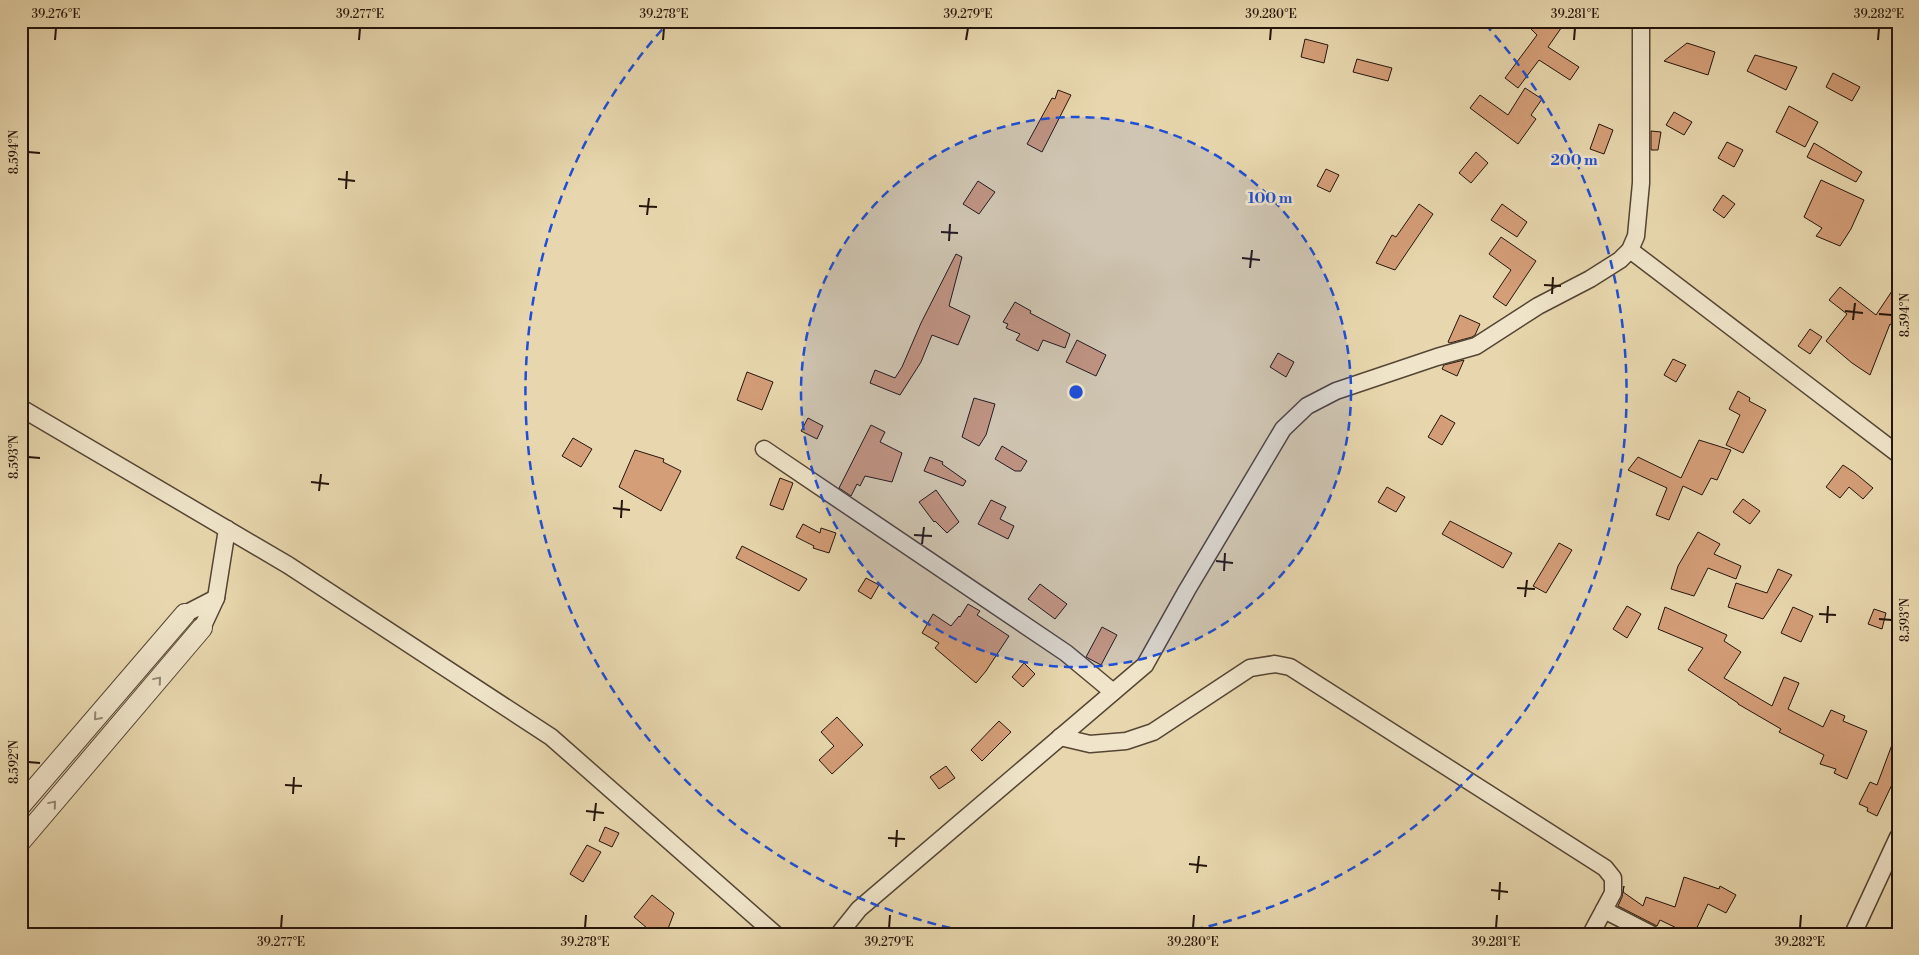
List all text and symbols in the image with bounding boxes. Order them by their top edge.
text: 39.276°E [32,7,80,22]
text: 39.277°E [336,7,384,22]
text: 39.278°E [639,7,689,22]
text: 39.279°E [943,7,993,22]
text: 39.280°E [1245,7,1297,22]
text: 39.281°E [1551,7,1599,22]
text: 39.282°E [1854,7,1904,22]
text: 8.594°N [7,130,22,174]
text: 200 m [1550,151,1598,170]
text: 100 m [1248,189,1293,208]
text: 8.594°N [1898,293,1913,337]
centre of rings [1067,383,1085,401]
text: 8.593°N [7,435,22,479]
text: 8.593°N [1898,598,1913,642]
one-way arrow [152,677,161,686]
one-way arrow [93,712,102,721]
text: 8.592°N [7,740,22,784]
one-way arrow [47,800,56,809]
text: 39.277°E [257,935,305,950]
text: 39.278°E [560,935,610,950]
text: 39.279°E [864,935,914,950]
text: 39.280°E [1167,935,1219,950]
text: 39.281°E [1472,935,1520,950]
text: 39.282°E [1775,935,1825,950]

